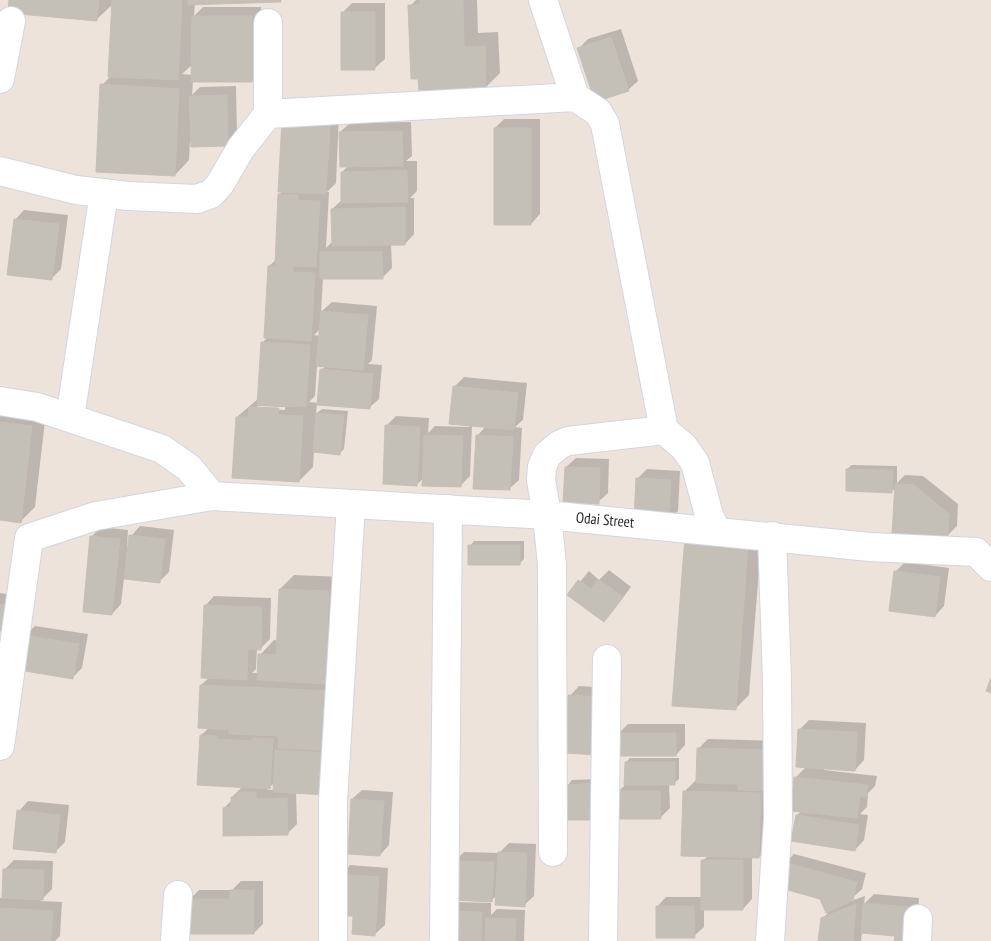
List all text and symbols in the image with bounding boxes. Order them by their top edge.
street label: Odai Street [575,508,635,532]

